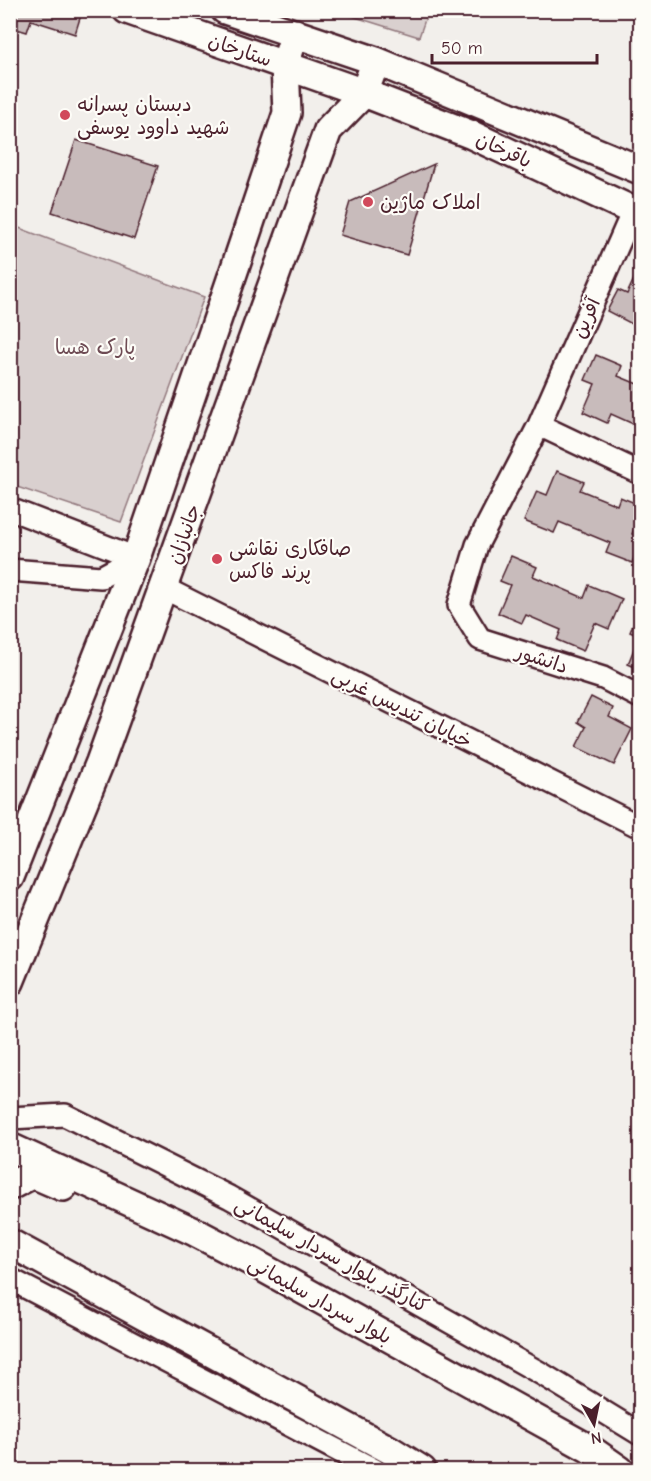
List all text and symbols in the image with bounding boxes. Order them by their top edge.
scale bar [432,27,597,65]
street label: ستارخان [205,28,275,72]
text: 50 m [441,38,483,59]
place label: دبستان پسرانه شهید داوود یوسفی [77,93,229,140]
marker: دبستان پسرانه شهید داوود یوسفی [58,108,72,122]
street label: باقرخان [473,127,535,173]
place label: املاک ماژین [380,191,481,214]
marker: املاک ماژین [361,195,375,209]
street label: آفرین [567,293,605,342]
park label: پارک هسا [55,336,135,360]
street label: جانبازان [163,501,205,567]
place label: صافکاری نقاشی پرند فاکس [229,537,351,584]
marker: صافکاری نقاشی پرند فاکس [210,552,224,566]
street label: دانشور [511,639,571,680]
street label: خیابان تندیس غربی [328,663,476,754]
street label: کنارگذر بلوار سردار سلیمانی [231,1192,433,1318]
street label: بلوار سردار سلیمانی [244,1251,396,1349]
north arrow [564,1394,624,1454]
text: N [590,1428,603,1448]

